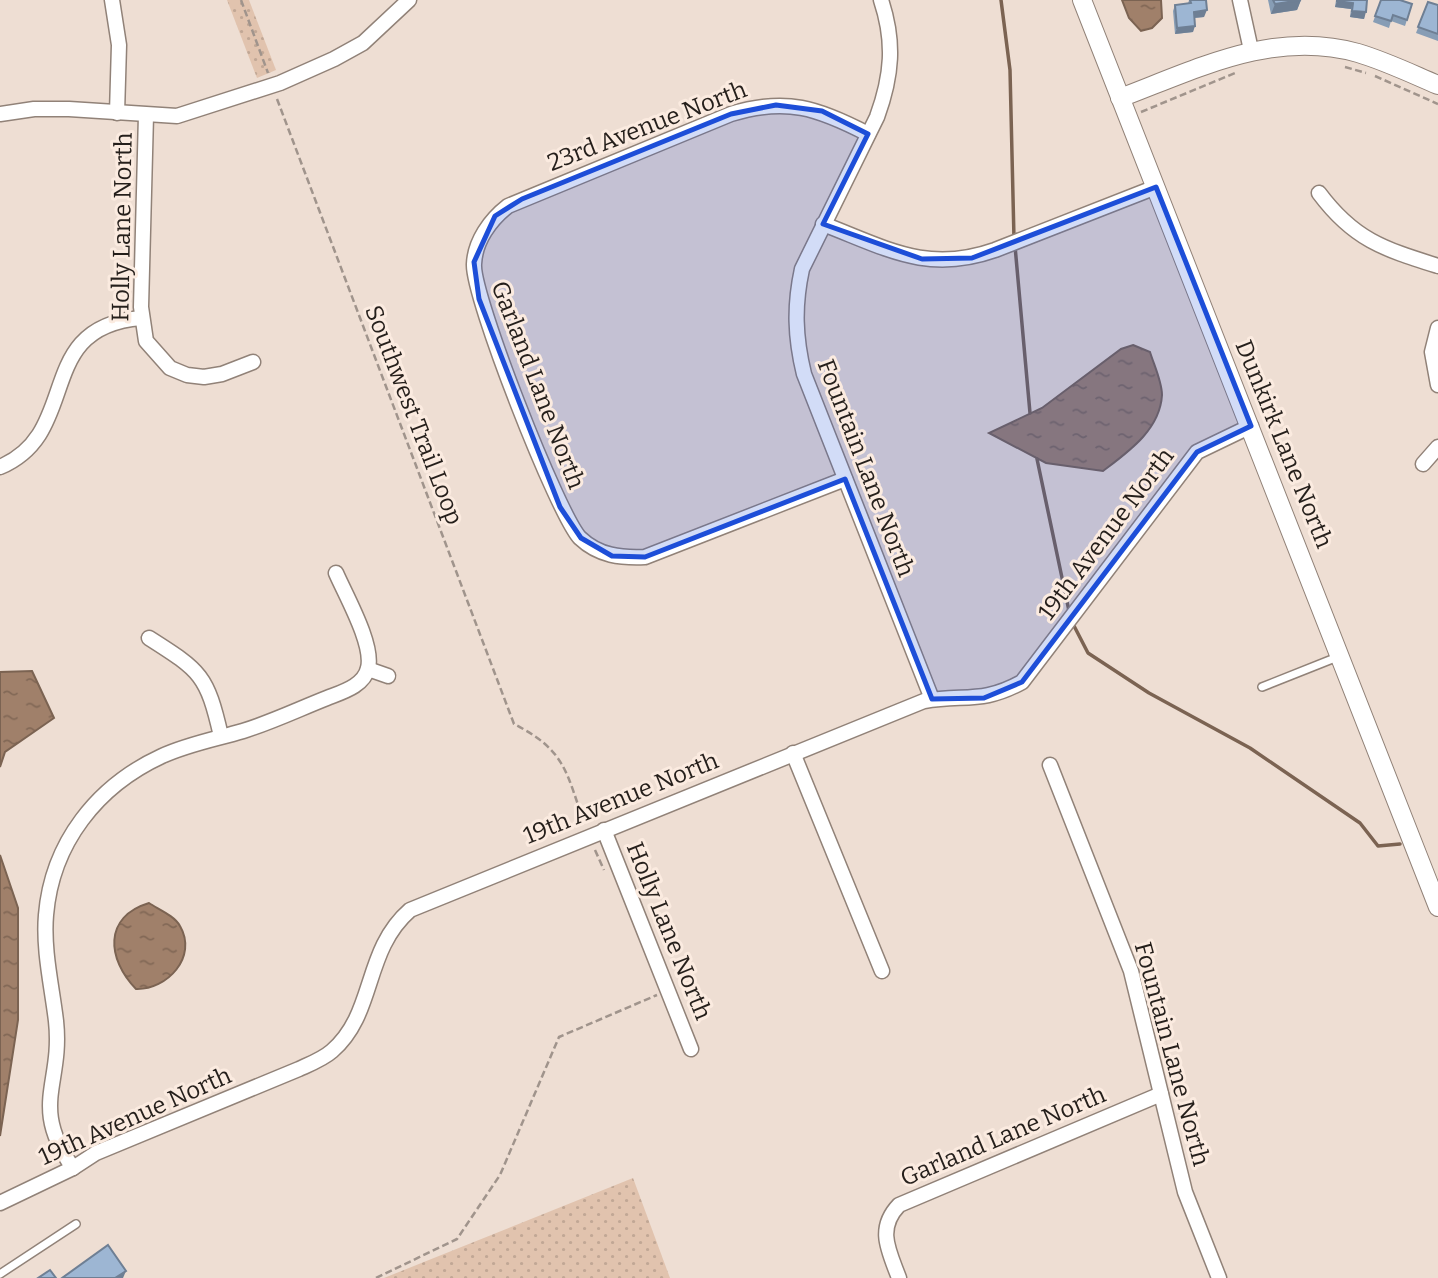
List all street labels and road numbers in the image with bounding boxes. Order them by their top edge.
street label: 23rd Avenue North [544,75,751,177]
street label: Holly Lane North [106,132,138,322]
street label: Garland Lane North [485,277,591,493]
street label: Southwest Trail Loop [359,301,469,529]
street label: Dunkirk Lane North [1230,336,1339,552]
street label: Fountain Lane North [812,355,920,581]
street label: 19th Avenue North [1032,443,1180,625]
street label: 19th Avenue North [520,746,723,850]
street label: Holly Lane North [621,838,717,1024]
street label: Fountain Lane North [1129,939,1215,1169]
street label: 19th Avenue North [34,1061,236,1171]
street label: Garland Lane North [896,1080,1110,1192]

